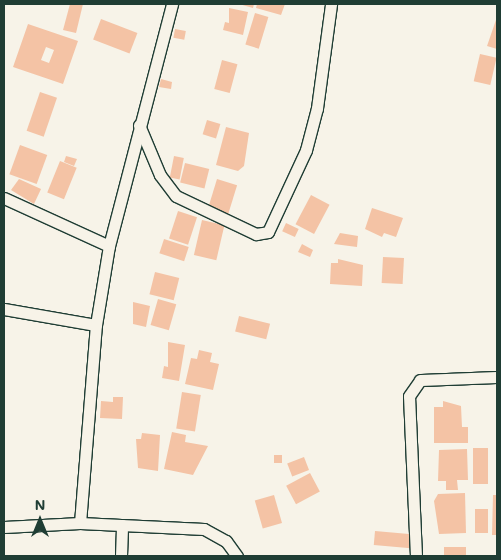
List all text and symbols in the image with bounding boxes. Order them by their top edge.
north arrow [15,495,65,545]
text: N [35,495,45,514]

